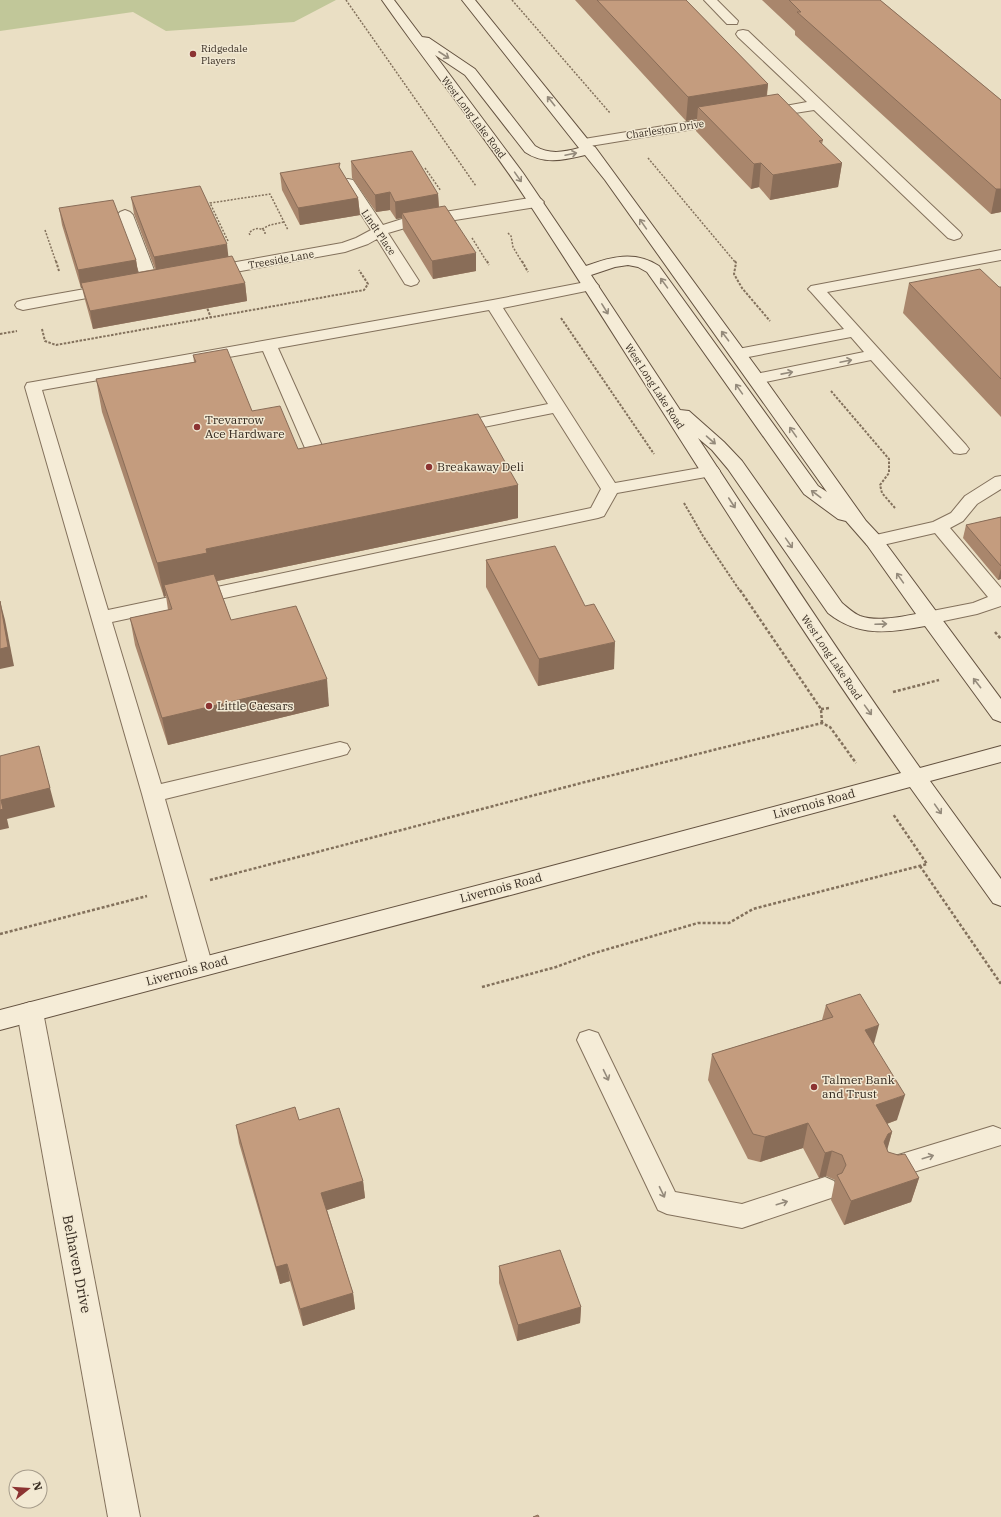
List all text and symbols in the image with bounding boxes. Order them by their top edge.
place label: Ridgedale Players [201,42,248,67]
marker: Ridgedale Players [188,49,198,59]
one-way arrow [438,51,450,59]
street label: West Long Lake Road [438,74,509,161]
one-way arrow [546,96,555,107]
street label: Charleston Drive [625,117,705,142]
one-way arrow [564,150,577,158]
one-way arrow [514,171,522,182]
street label: Lindt Place [359,207,399,258]
one-way arrow [639,219,647,230]
street label: Treeside Lane [247,247,315,272]
one-way arrow [660,278,668,289]
one-way arrow [601,303,609,314]
one-way arrow [720,331,729,342]
street label: West Long Lake Road [622,341,687,432]
one-way arrow [839,356,852,364]
one-way arrow [780,368,793,376]
one-way arrow [735,384,743,395]
place label: Trevarrow Ace Hardware [205,412,285,441]
marker: Trevarrow Ace Hardware [192,422,202,432]
one-way arrow [789,427,797,438]
one-way arrow [706,435,716,445]
place label: Breakaway Deli [437,459,524,474]
marker: Breakaway Deli [424,462,434,472]
one-way arrow [810,490,821,498]
one-way arrow [728,498,736,509]
one-way arrow [785,538,793,549]
one-way arrow [896,573,904,584]
street label: West Long Lake Road [798,612,865,702]
one-way arrow [874,620,887,628]
one-way arrow [973,678,981,689]
place label: Little Caesars [217,698,293,713]
marker: Little Caesars [204,701,214,711]
one-way arrow [864,705,872,716]
street label: Livernois Road [771,785,857,822]
one-way arrow [934,803,942,814]
street label: Livernois Road [458,869,544,906]
street label: Livernois Road [144,952,230,989]
one-way arrow [603,1069,610,1081]
place label: Talmer Bank and Trust [822,1072,895,1101]
marker: Talmer Bank and Trust [809,1082,819,1092]
one-way arrow [922,1153,935,1160]
one-way arrow [659,1186,666,1198]
one-way arrow [776,1199,789,1206]
street label: Belhaven Drive [59,1213,95,1315]
north arrow [8,1469,48,1509]
text: N [30,1480,46,1493]

